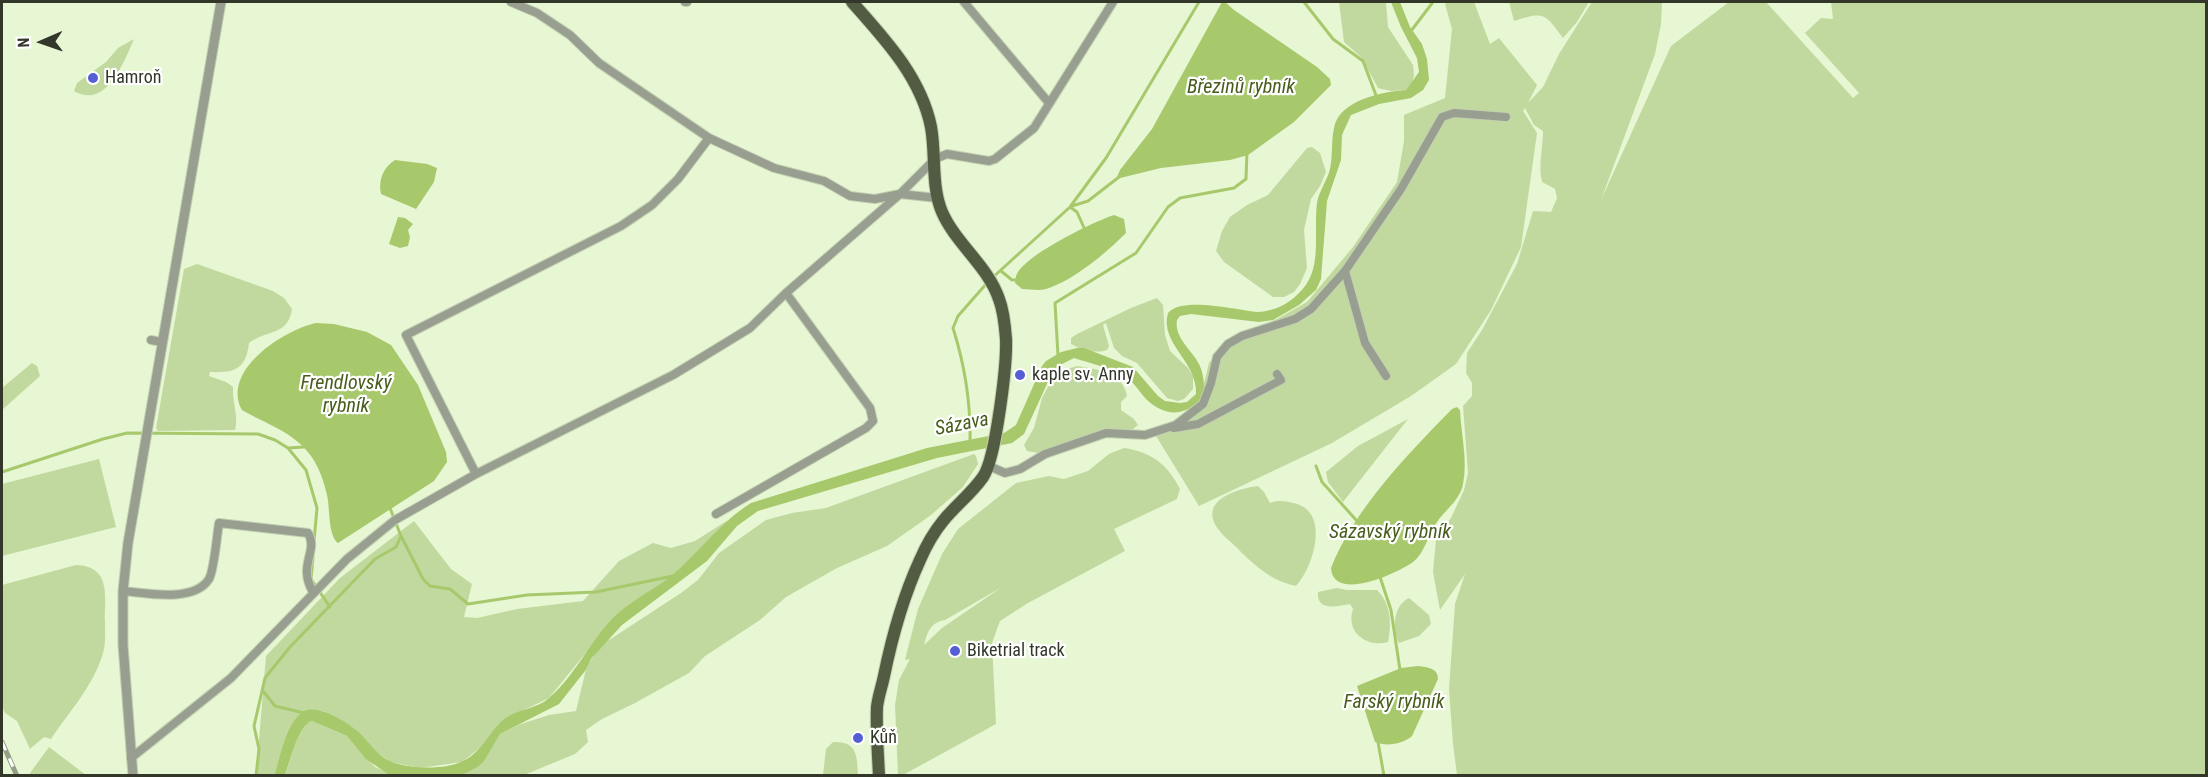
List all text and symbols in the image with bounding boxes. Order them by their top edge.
north arrow [12,12,72,72]
text: N [14,37,33,48]
place label: Hamroň [105,67,161,89]
marker: Hamroň [86,71,100,85]
water label: Březinů rybník [1187,76,1295,100]
place label: kaple sv. Anny [1032,364,1133,386]
marker: kaple sv. Anny [1013,368,1027,382]
water label: Frendlovský rybník [301,372,391,419]
water label: Sázava [933,408,991,442]
water label: Sázavský rybník [1329,521,1451,545]
place label: Biketrial track [967,640,1065,662]
marker: Biketrial track [948,644,962,658]
water label: Farský rybník [1344,691,1444,715]
place label: Kůň [870,727,897,749]
marker: Kůň [851,731,865,745]

